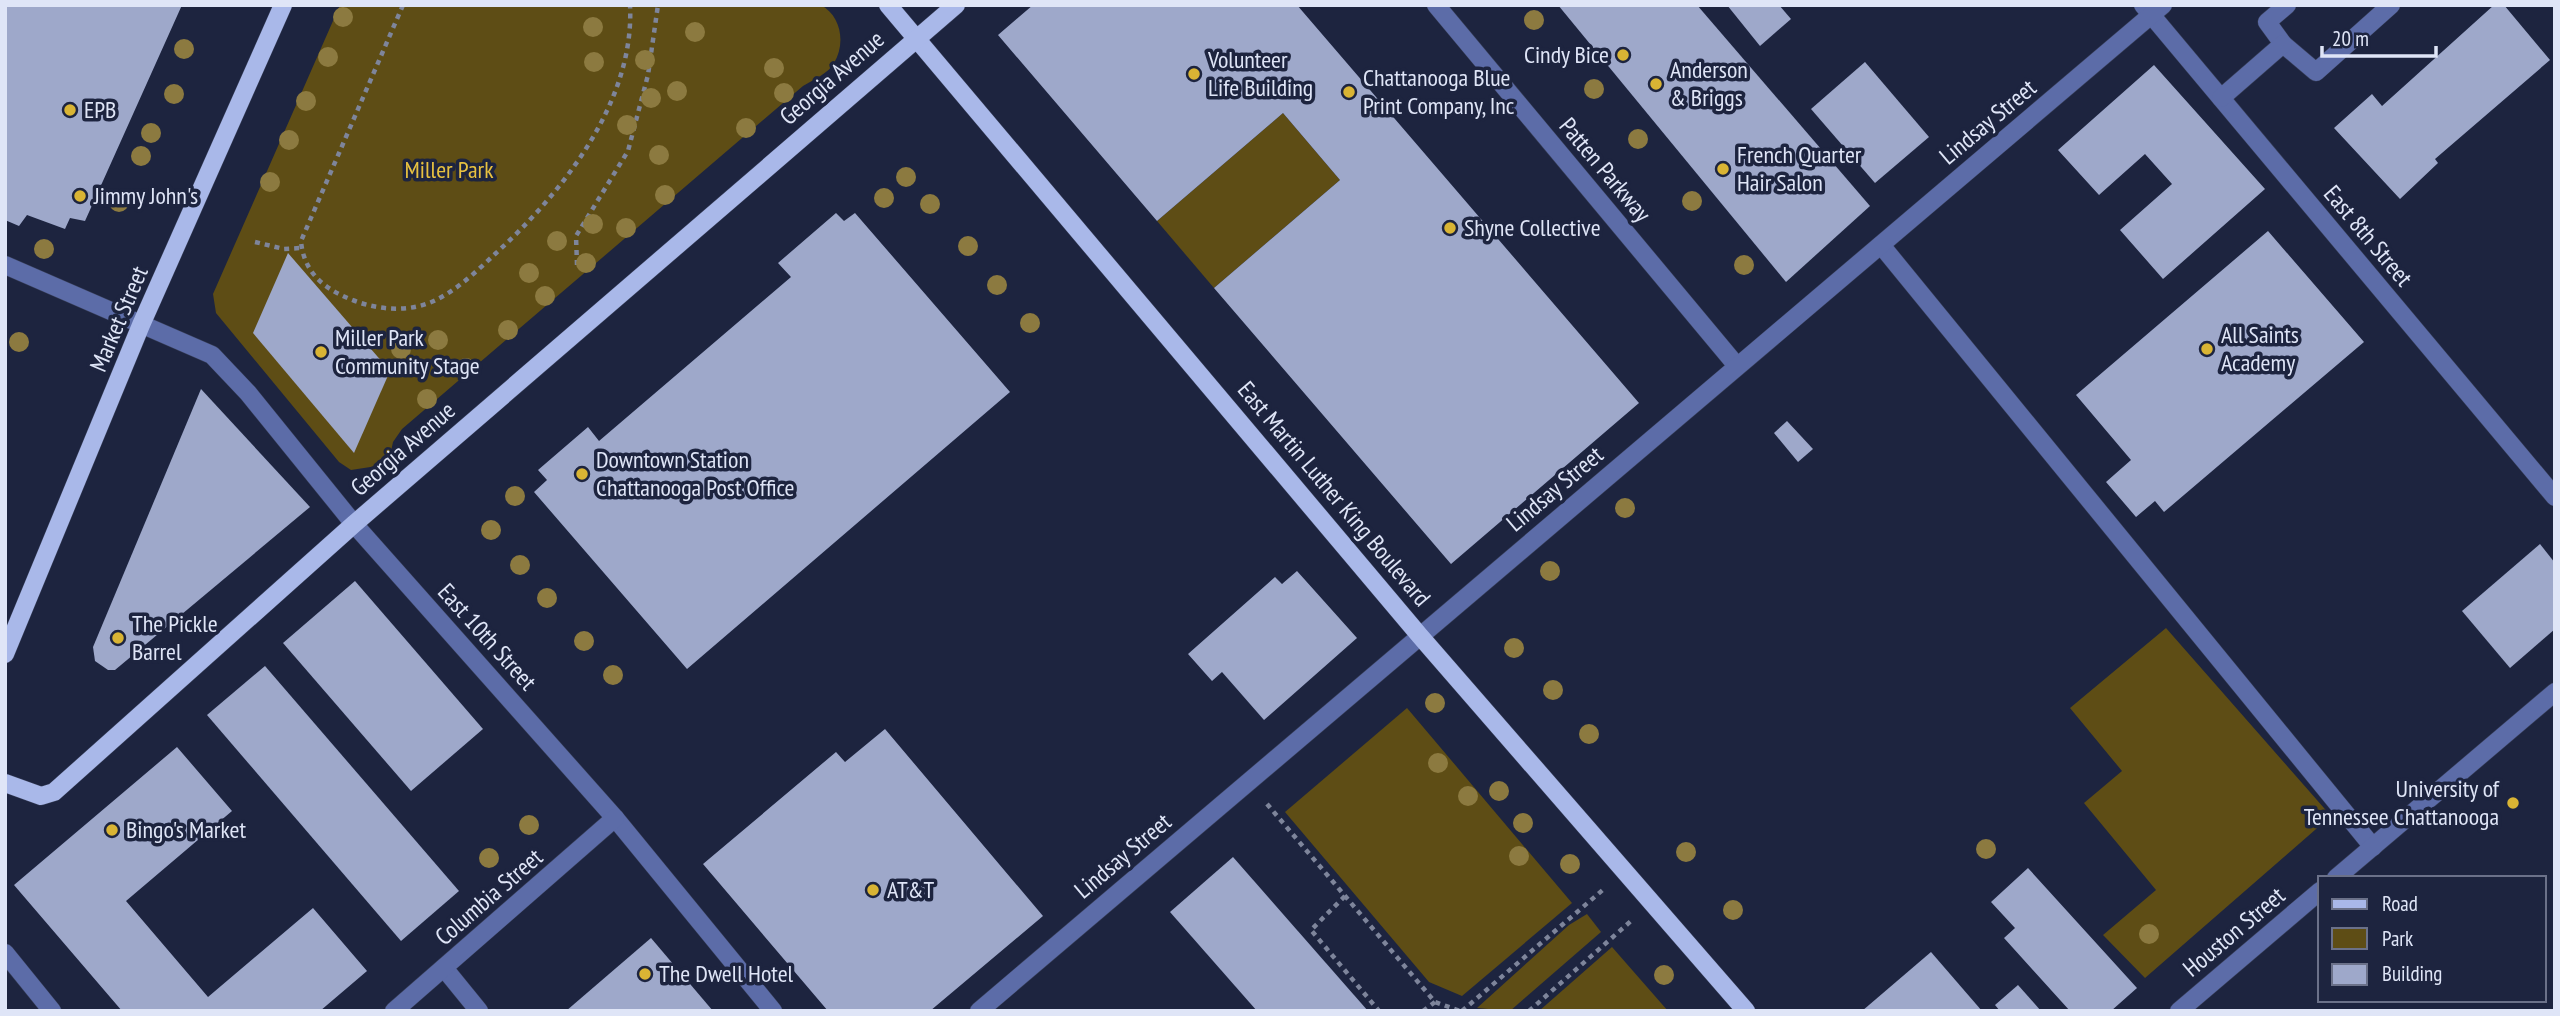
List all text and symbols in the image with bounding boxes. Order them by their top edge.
scale bar [2322,14,2436,58]
street label: Georgia Avenue [773,24,890,132]
text: 20 m [2332,25,2369,52]
place label: Cindy Bice [1524,39,1609,70]
place label: Volunteer Life Building [1207,44,1313,103]
marker: Cindy Bice [1615,47,1631,63]
place label: Anderson & Briggs [1670,54,1748,113]
place label: Chattanooga Blue Print Company, Inc [1363,62,1515,121]
marker: Volunteer Life Building [1186,66,1202,82]
street label: Lindsay Street [1933,72,2043,171]
marker: Anderson & Briggs [1648,76,1664,92]
marker: Chattanooga Blue Print Company, Inc [1341,84,1357,100]
place label: EPB [84,94,116,125]
marker: EPB [62,102,78,118]
street label: Patten Parkway [1553,111,1658,228]
place label: French Quarter Hair Salon [1737,139,1862,198]
park label: Miller Park [405,154,494,185]
marker: French Quarter Hair Salon [1715,161,1731,177]
street label: East 8th Street [2317,179,2420,293]
place label: Jimmy John's [93,180,198,211]
marker: Jimmy John's [72,188,88,204]
place label: Shyne Collective [1464,212,1601,243]
marker: Shyne Collective [1442,220,1458,236]
street label: Market Street [82,261,155,376]
place label: All Saints Academy [2221,319,2299,378]
place label: Miller Park Community Stage [335,322,480,381]
marker: All Saints Academy [2199,341,2215,357]
marker: Miller Park Community Stage [313,344,329,360]
street label: East Martin Luther King Boulevard [1231,375,1438,612]
street label: Georgia Avenue [344,395,461,503]
street label: Lindsay Street [1500,439,1610,538]
place label: Downtown Station Chattanooga Post Office [596,444,794,503]
marker: Downtown Station Chattanooga Post Office [574,466,590,482]
street label: East 10th Street [431,577,544,697]
place label: The Pickle Barrel [132,608,218,667]
marker: The Pickle Barrel [110,630,126,646]
place label: University of Tennessee Chattanooga [2304,773,2500,832]
marker: University of Tennessee Chattanooga [2505,795,2521,811]
street label: Lindsay Street [1068,806,1178,905]
place label: Bingo's Market [126,814,246,845]
marker: Bingo's Market [104,822,120,838]
street label: Columbia Street [429,841,549,952]
place label: AT&T [887,874,935,905]
legend [2318,876,2546,1002]
street label: Houston Street [2176,880,2291,983]
marker: AT&T [865,882,881,898]
text: Road [2382,890,2418,917]
text: Park [2382,925,2413,952]
place label: The Dwell Hotel [659,958,794,989]
text: Building [2382,960,2442,987]
marker: The Dwell Hotel [637,966,653,982]

